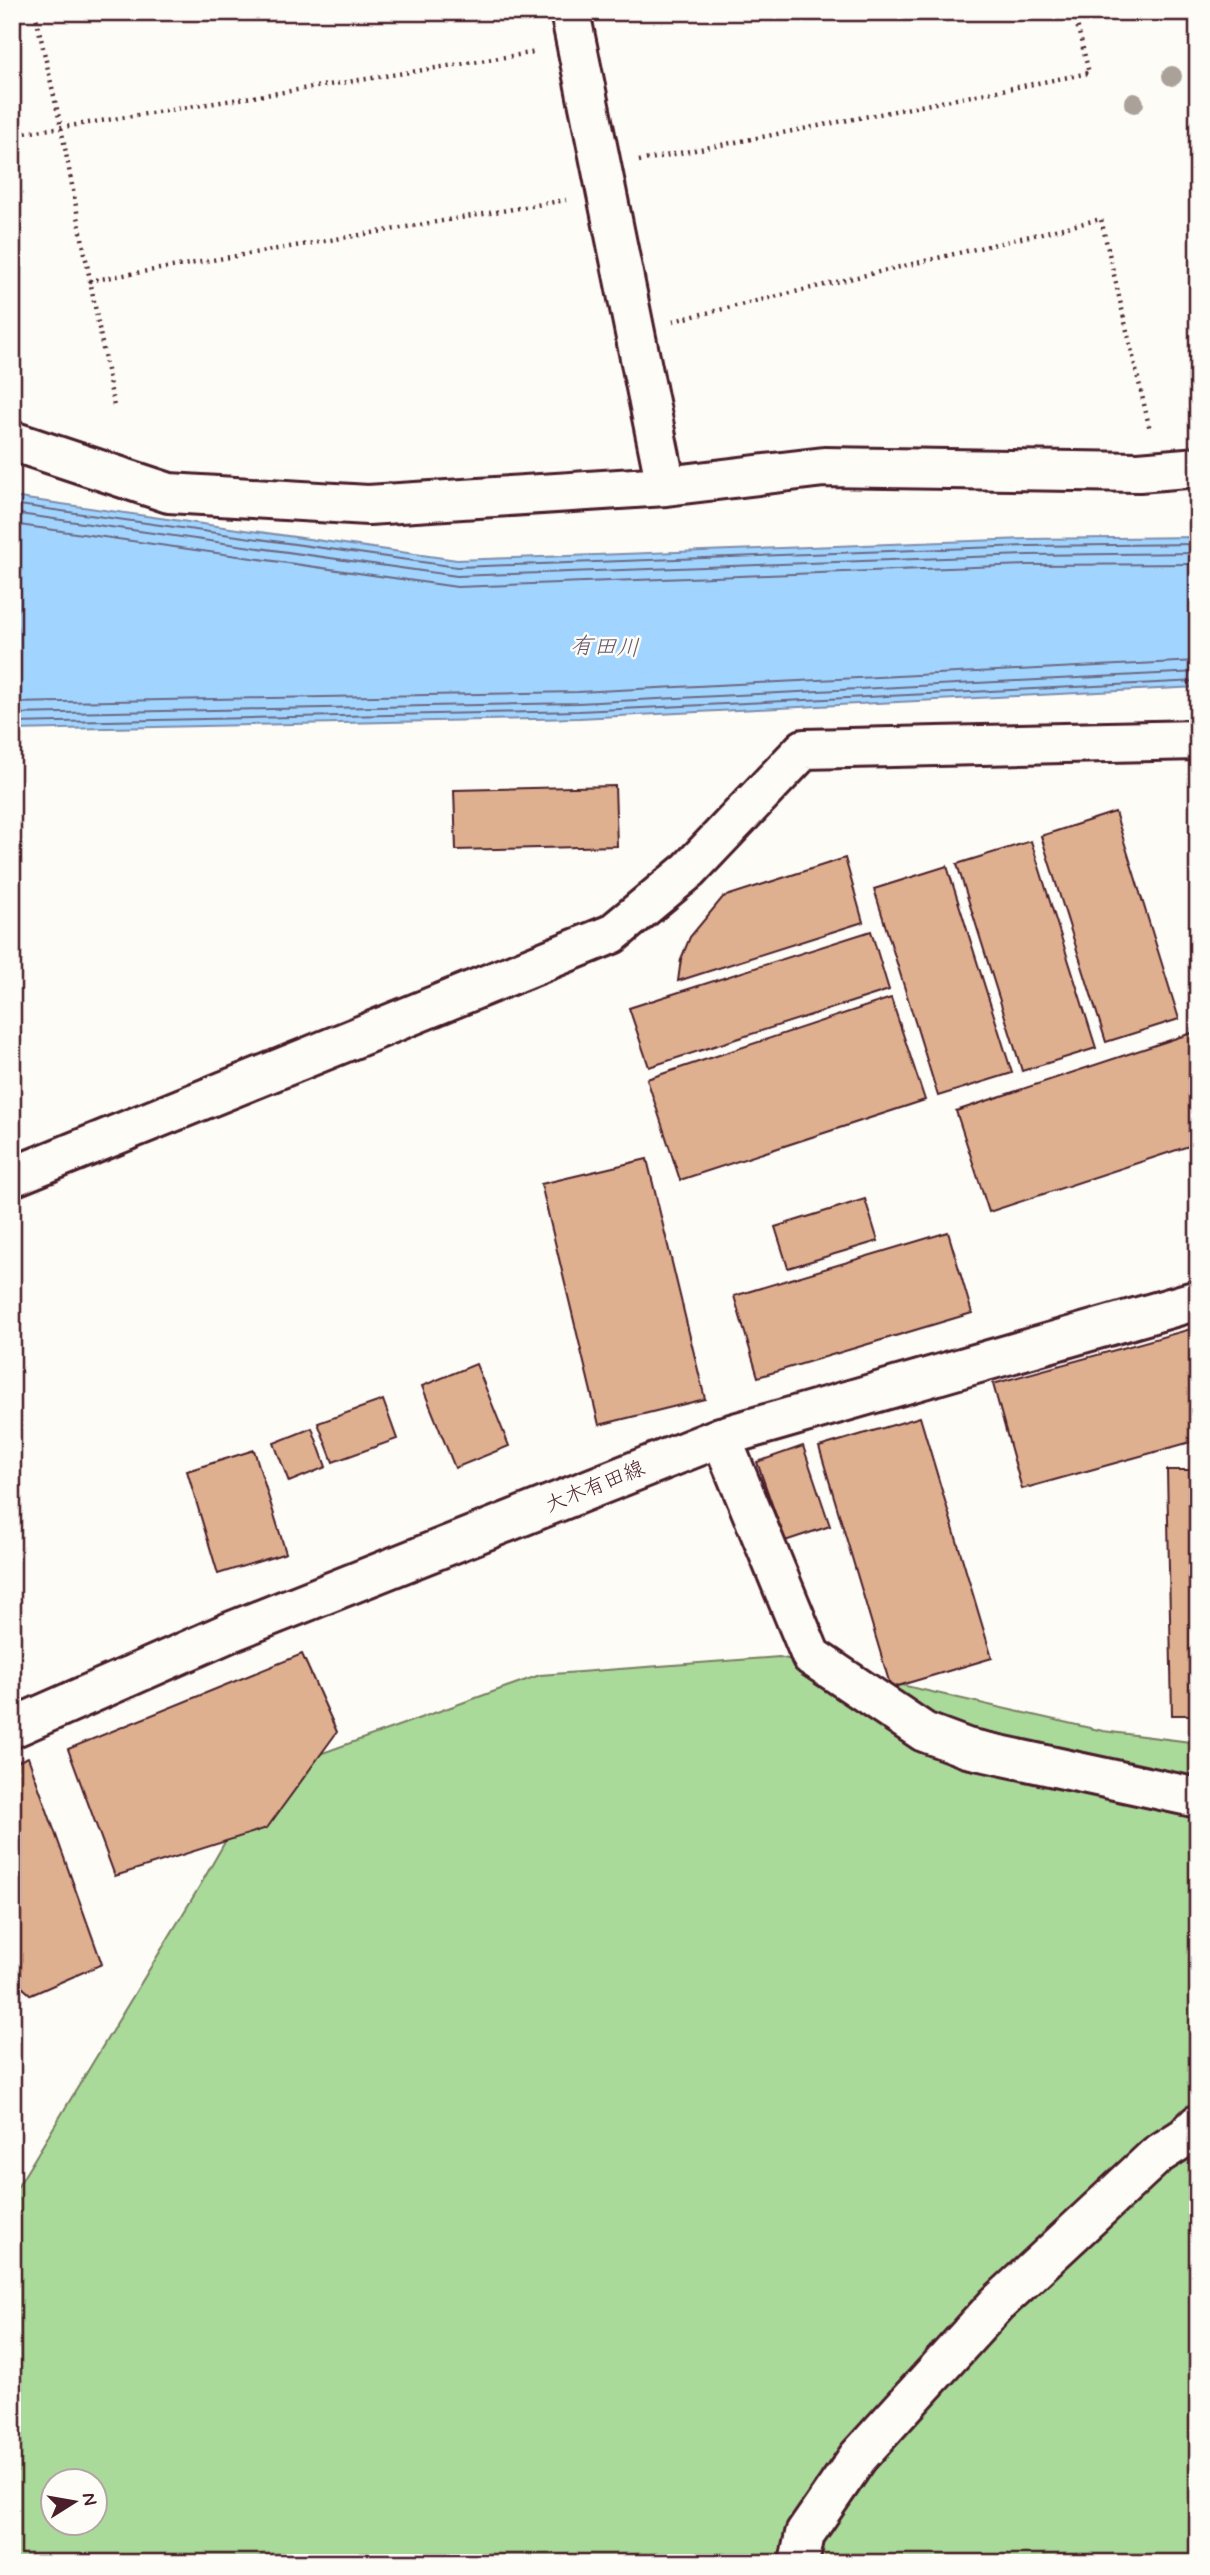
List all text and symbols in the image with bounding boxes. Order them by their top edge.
water label: 有田川 [570,632,640,664]
street label: 大木有田線 [541,1454,649,1520]
north arrow [38,2466,108,2536]
text: N [76,2490,103,2508]

